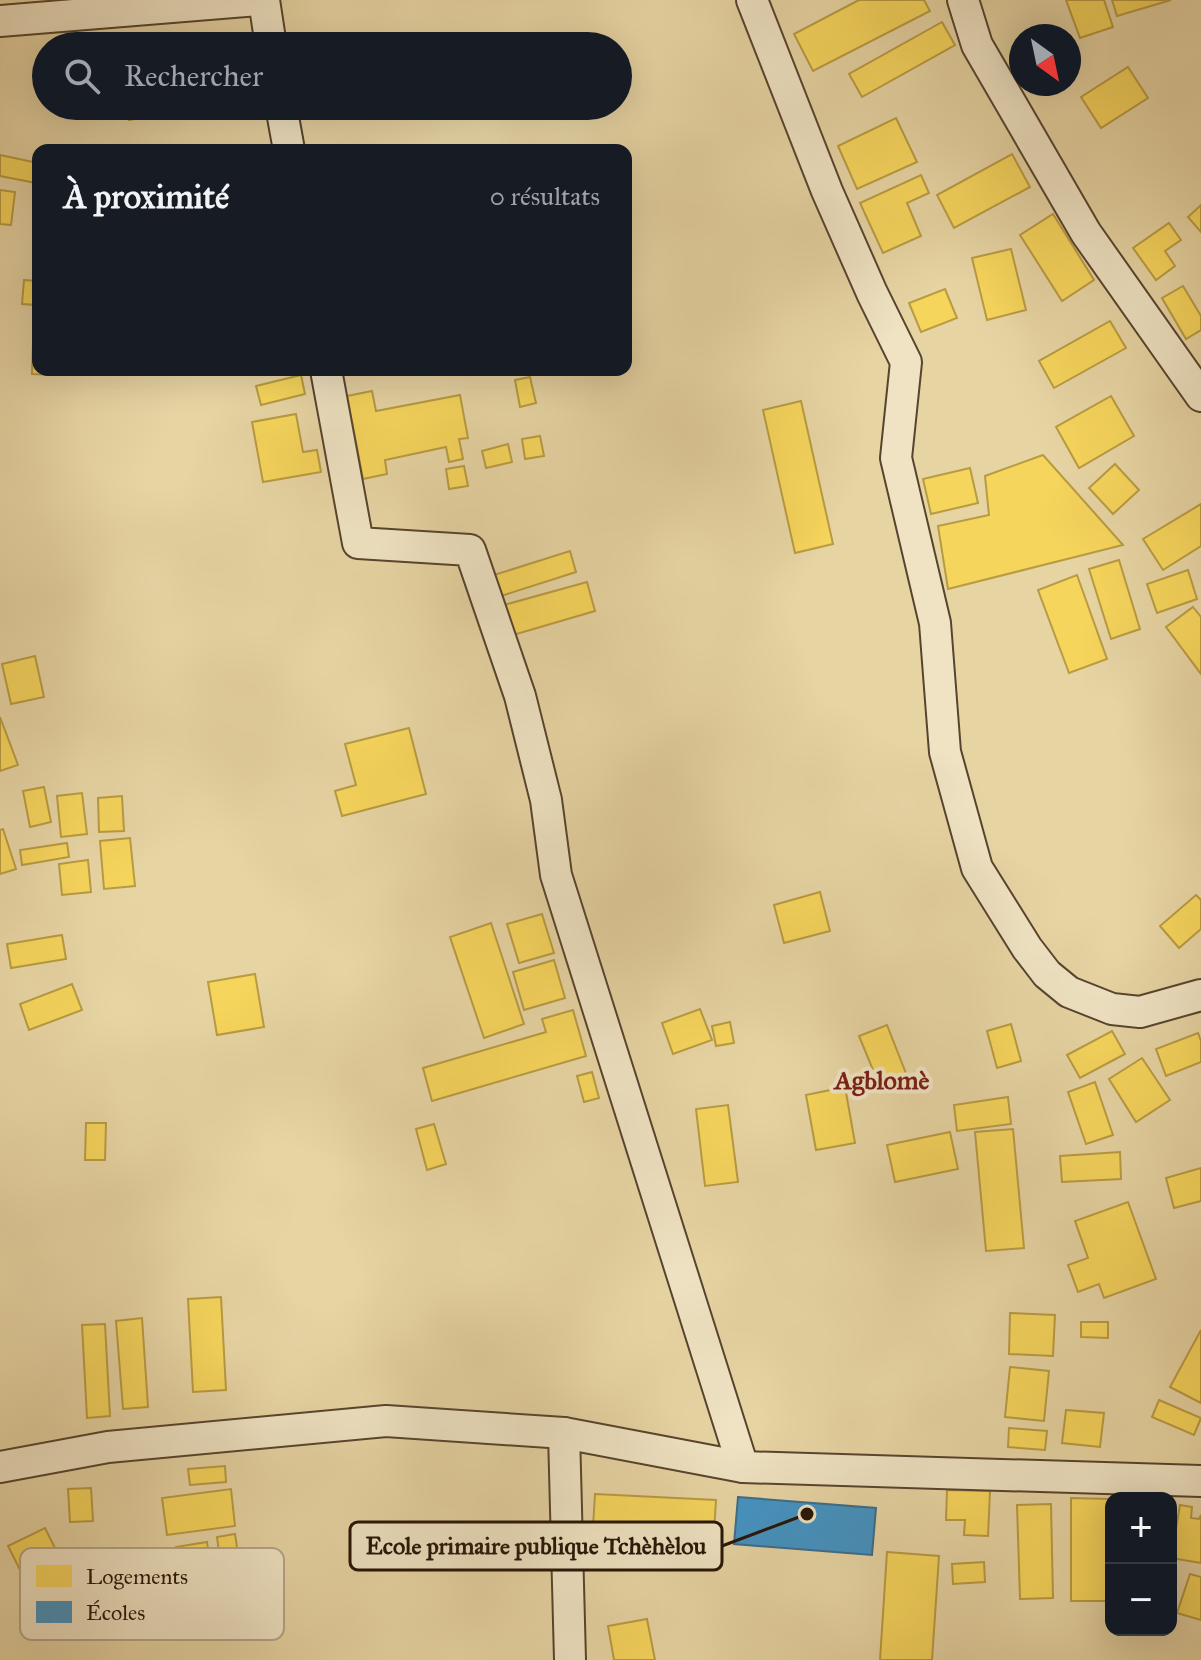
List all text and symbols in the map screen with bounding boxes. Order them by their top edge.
north arrow [1009,24,1081,96]
search box [32,32,632,120]
icon: search [60,54,104,98]
text: Rechercher [124,58,263,94]
text: À proximité [64,176,229,217]
text: 0 résultats [490,180,600,212]
district label: Agblomè [833,1064,930,1097]
map controls [1105,1492,1177,1636]
button: + [1105,1492,1177,1564]
callout: Ecole primaire publique Tchèhèlou [350,1522,722,1570]
text: Ecole primaire publique Tchèhèlou [366,1531,707,1561]
legend [20,1548,284,1640]
text: Logements [86,1563,188,1590]
button: − [1105,1564,1177,1636]
text: Écoles [86,1599,145,1626]

